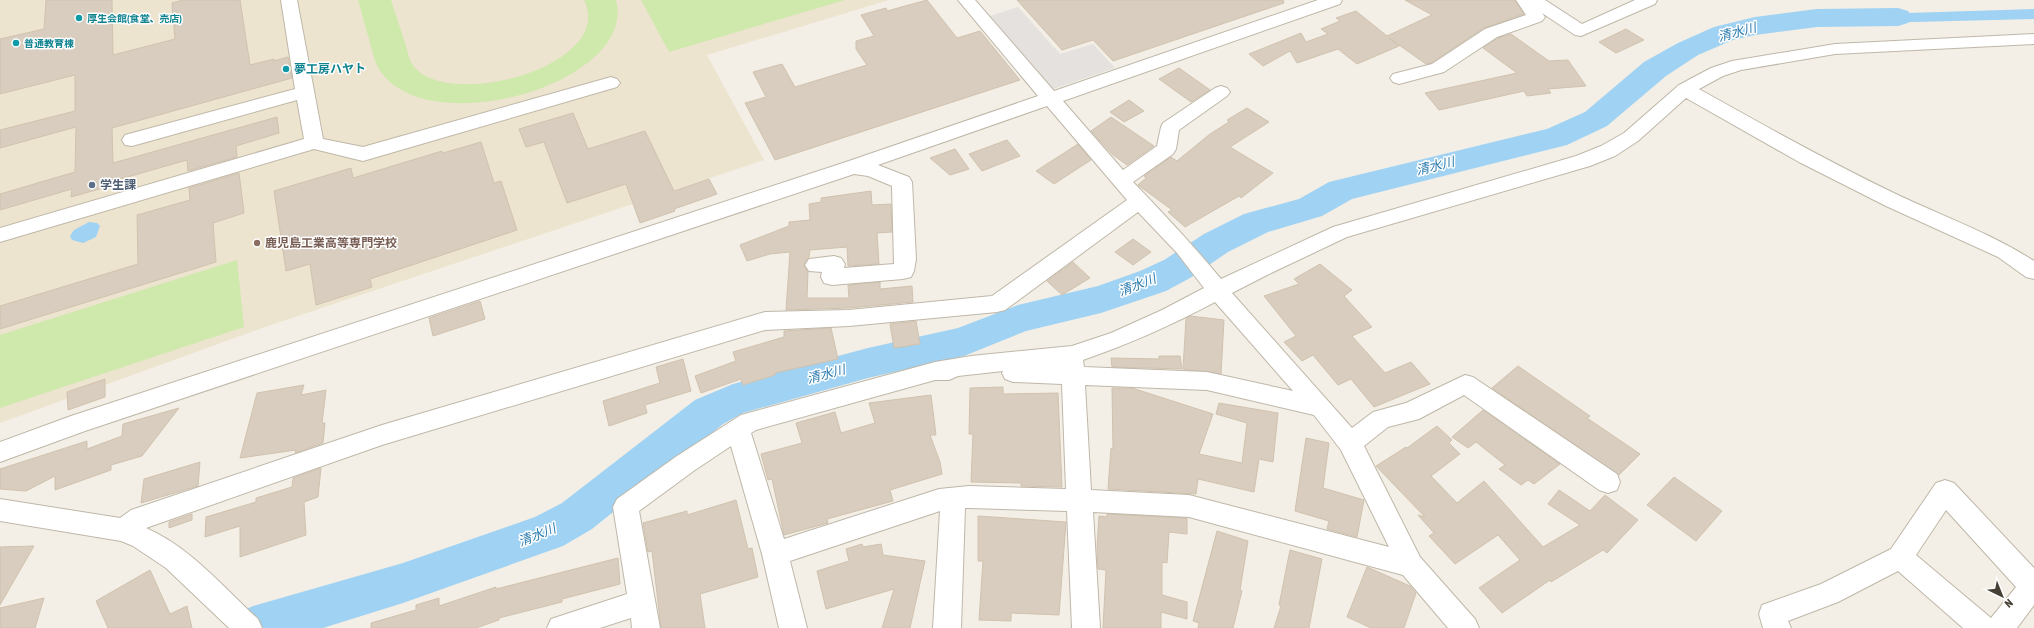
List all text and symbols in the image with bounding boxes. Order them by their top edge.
marker: 厚生会館(食堂、売店) [74,13,84,23]
place label: 厚生会館(食堂、売店) [87,13,182,24]
water label: 清水川 [1716,19,1760,44]
marker: 普通教育棟 [11,38,21,48]
place label: 普通教育棟 [24,38,74,49]
place label: 夢工房ハヤト [294,62,366,76]
marker: 夢工房ハヤト [281,64,291,74]
water label: 清水川 [1414,154,1458,178]
place label: 学生課 [100,178,136,192]
marker: 学生課 [87,180,97,190]
place label: 鹿児島工業高等専門学校 [265,236,397,250]
marker: 鹿児島工業高等専門学校 [252,238,262,248]
water label: 清水川 [1116,270,1160,299]
water label: 清水川 [805,361,849,386]
water label: 清水川 [516,520,560,549]
north arrow [1982,576,2022,616]
text: N [2002,597,2015,610]

